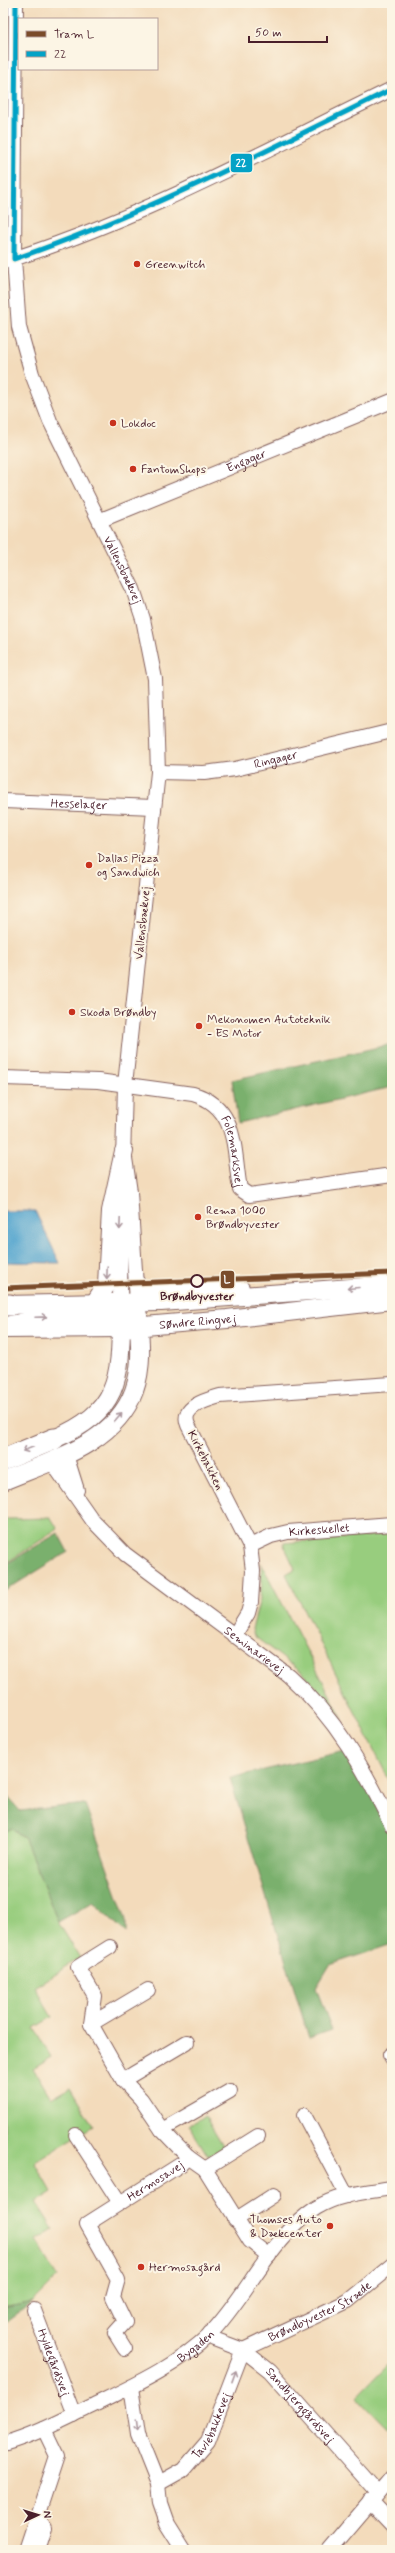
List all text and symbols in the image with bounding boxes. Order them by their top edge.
legend [18,18,158,70]
scale bar [249,18,327,44]
text: 50 m [255,25,282,41]
text: Tram L [54,27,95,43]
text: 22 [54,47,66,63]
line badge: 22 [230,153,253,173]
text: 22 [235,157,247,171]
place label: Greenwitch [145,257,205,273]
marker: Greenwitch [132,259,142,269]
place label: Lokdoc [121,416,156,432]
marker: Lokdoc [108,418,118,428]
street label: Engager [224,446,269,477]
place label: FantomShops [141,462,206,478]
marker: FantomShops [128,464,138,474]
street label: Vallensbækvej [99,534,144,606]
street label: Ringager [253,747,299,773]
street label: Hesselager [50,796,108,815]
place label: Dallas Pizza og Sandwich [97,851,160,881]
marker: Dallas Pizza og Sandwich [84,860,94,870]
street label: Vallensbækvej [131,886,155,960]
place label: Skoda Brøndby [80,1005,157,1021]
marker: Skoda Brøndby [67,1007,77,1017]
place label: Mekonomen Autoteknik - ES Motor [207,1012,331,1042]
marker: Mekonomen Autoteknik - ES Motor [194,1021,204,1031]
street label: Folemarksvej [217,1113,247,1189]
place label: Rema 1000 Brøndbyvester [206,1203,280,1233]
marker: Rema 1000 Brøndbyvester [193,1212,203,1222]
one-way arrow [117,1217,124,1230]
one-way arrow [103,1266,111,1279]
line badge: L [220,1270,235,1289]
text: L [224,1273,231,1287]
marker: Brøndbyvester [190,1274,204,1288]
one-way arrow [347,1284,360,1291]
place label: Brøndbyvester [160,1289,234,1305]
street label: Søndre Ringvej [159,1311,237,1334]
one-way arrow [34,1314,47,1321]
one-way arrow [113,1412,122,1422]
street label: Kirkebakken [183,1428,227,1493]
one-way arrow [23,1446,35,1454]
street label: Kirkeskellet [288,1520,351,1541]
street label: Seminarievej [220,1623,287,1678]
street label: Hermosavej [124,2158,187,2205]
place label: Thomses Auto & Dækcenter [250,2212,322,2242]
marker: Thomses Auto & Dækcenter [325,2221,335,2231]
place label: Hermosagård [149,2260,221,2277]
marker: Hermosagård [136,2262,146,2272]
street label: Brøndbyvester Stræde [266,2278,375,2346]
street label: Hyldegårdsvej [33,2327,73,2399]
street label: Bygaden [174,2327,219,2367]
street label: Sandbjerggårdsvej [262,2364,338,2447]
one-way arrow [230,2370,238,2382]
street label: Tavlebakkevej [189,2390,235,2463]
one-way arrow [133,2418,141,2431]
north arrow [18,2495,58,2535]
text: N [40,2510,54,2519]

